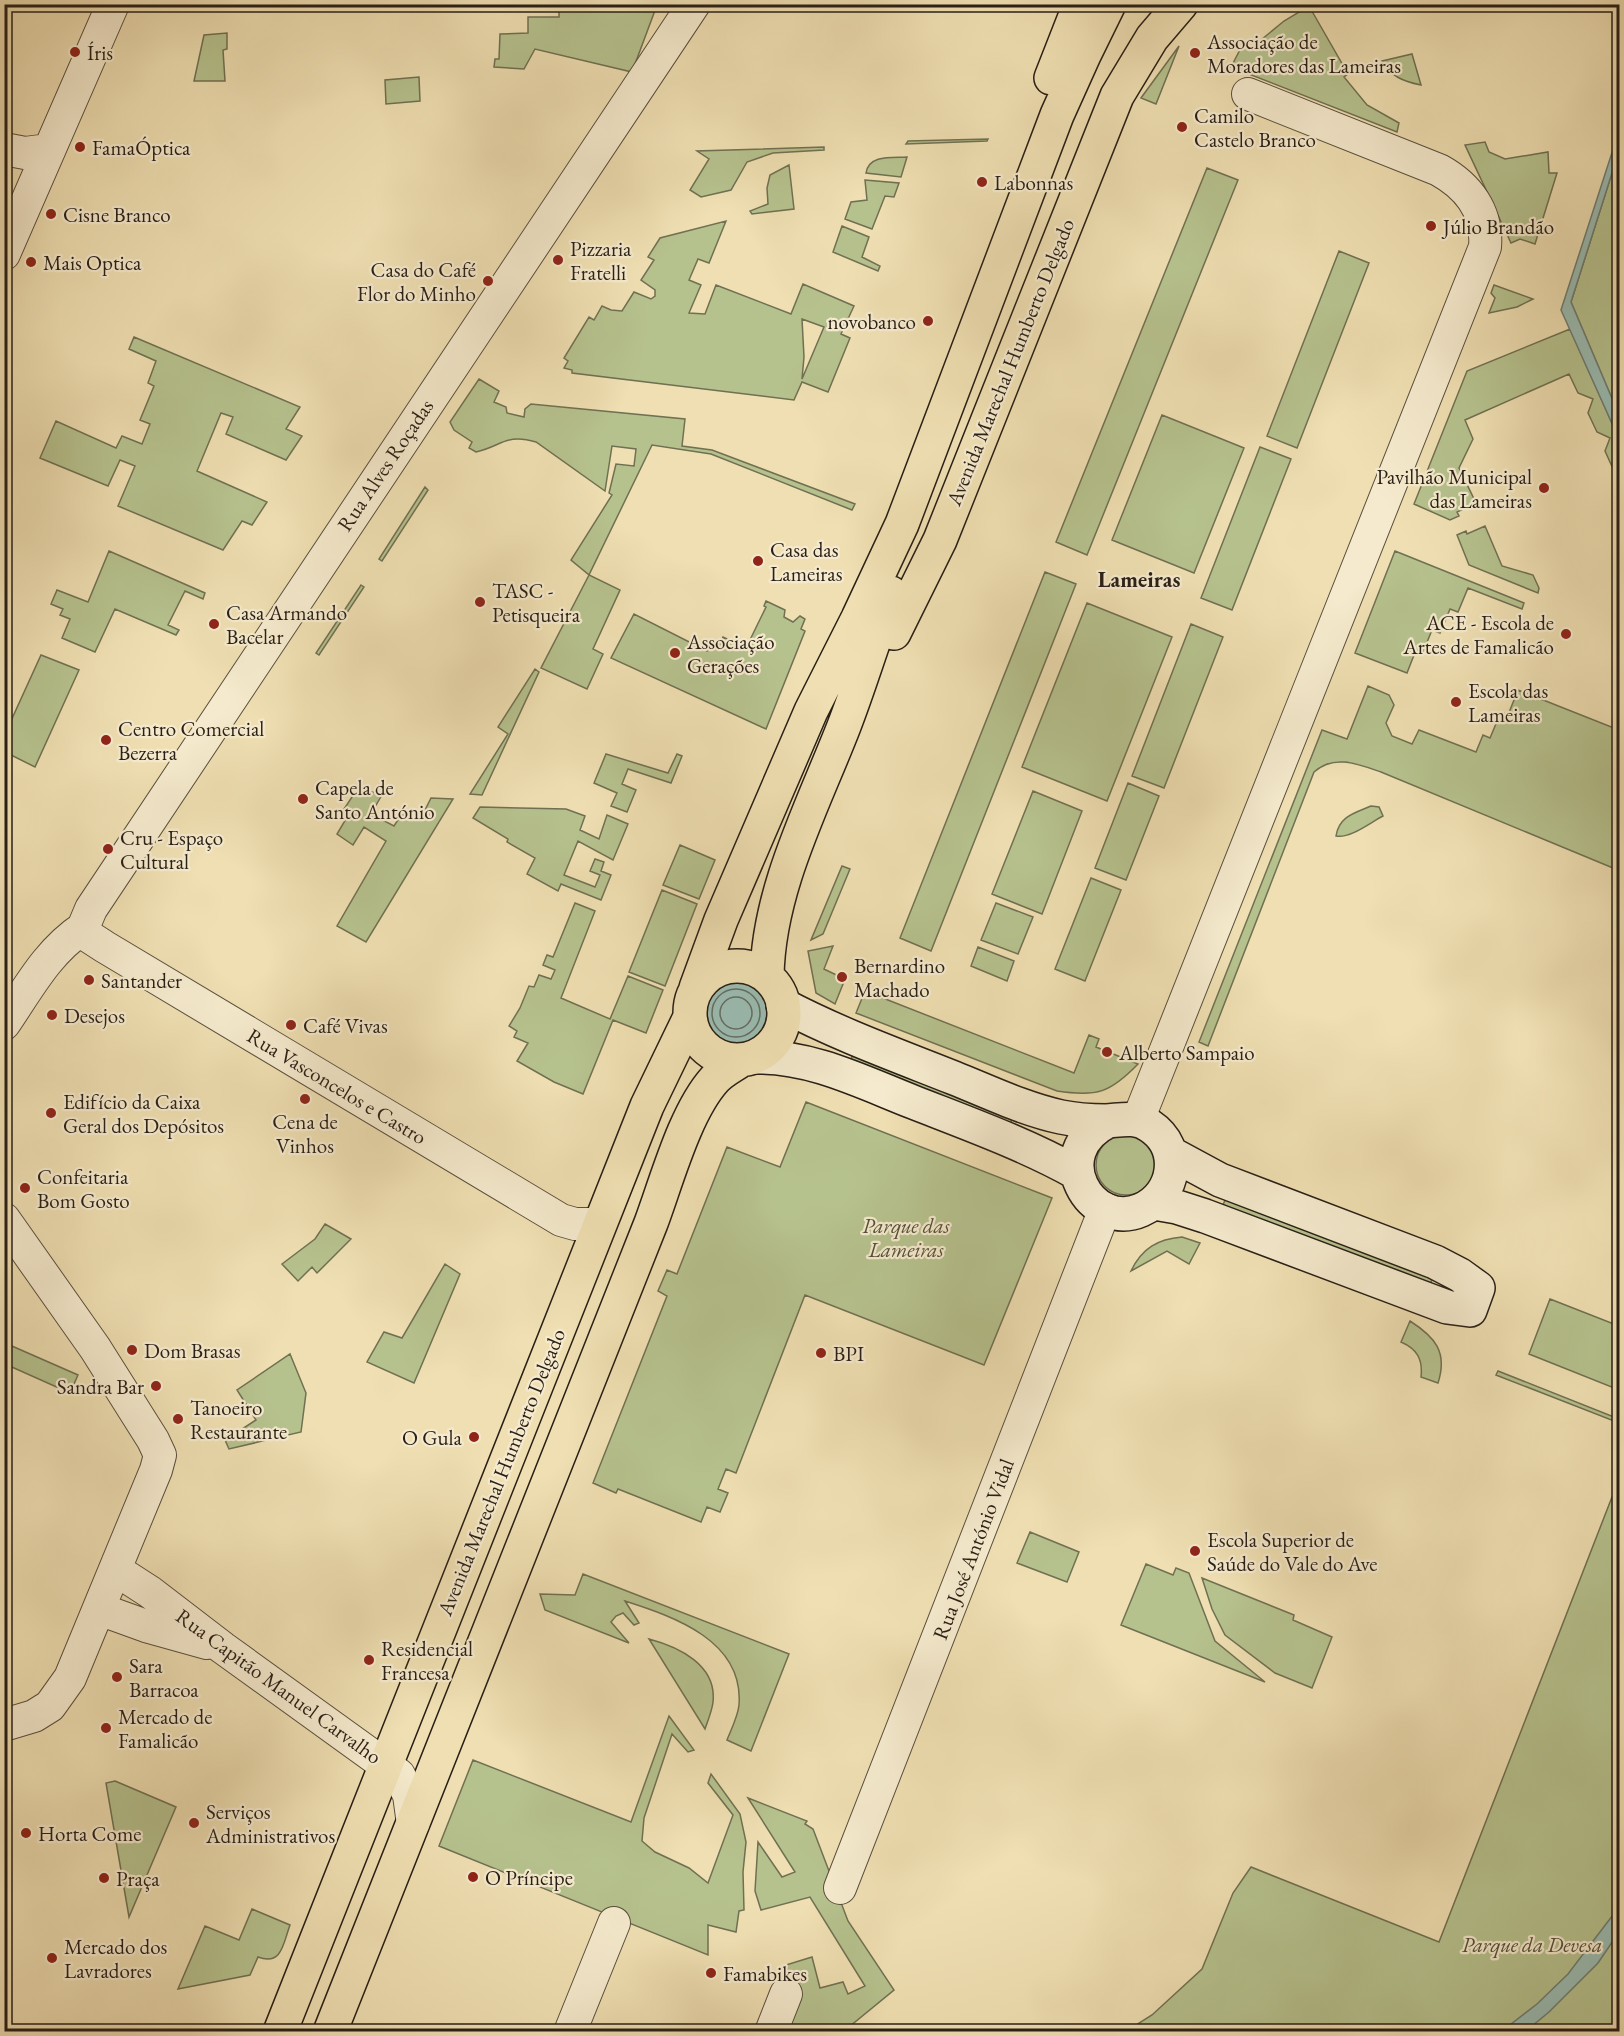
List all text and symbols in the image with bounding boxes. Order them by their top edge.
place label: Associação de Moradores das Lameiras [1206,28,1401,79]
place label: Íris [87,39,113,66]
marker: Íris [68,45,82,59]
marker: Associação de Moradores das Lameiras [1188,46,1202,60]
place label: Camilo Castelo Branco [1194,102,1316,153]
marker: Camilo Castelo Branco [1175,120,1189,134]
place label: FamaÓptica [92,134,191,161]
marker: FamaÓptica [73,140,87,154]
place label: Labonnas [994,169,1073,196]
marker: Labonnas [975,175,989,189]
place label: Cisne Branco [63,201,171,228]
marker: Cisne Branco [44,207,58,221]
place label: Júlio Brandão [1441,213,1554,240]
street label: Avenida Marechal Humberto Delgado [940,214,1080,511]
marker: Júlio Brandão [1424,219,1438,233]
place label: Pizzaria Fratelli [570,235,632,286]
place label: Mais Optica [43,249,142,276]
marker: Pizzaria Fratelli [551,253,565,267]
marker: Mais Optica [24,255,38,269]
place label: Casa do Café Flor do Minho [357,256,476,307]
marker: Casa do Café Flor do Minho [481,274,495,288]
place label: novobanco [827,308,916,335]
marker: novobanco [921,314,935,328]
street label: Rua Alves Roçadas [331,394,439,536]
place label: Pavilhão Municipal das Lameiras [1377,463,1532,514]
marker: Pavilhão Municipal das Lameiras [1537,481,1551,495]
place label: Casa das Lameiras [770,536,843,587]
marker: Casa das Lameiras [751,554,765,568]
district label: Lameiras [1098,565,1180,594]
place label: TASC - Petisqueira [492,577,581,628]
marker: TASC - Petisqueira [473,595,487,609]
place label: Casa Armando Bacelar [226,599,347,650]
place label: ACE - Escola de Artes de Famalicão [1402,609,1554,660]
marker: Casa Armando Bacelar [207,617,221,631]
marker: ACE - Escola de Artes de Famalicão [1559,627,1573,641]
place label: Associação Gerações [686,628,775,679]
marker: Associação Gerações [668,646,682,660]
place label: Escola das Lameiras [1468,677,1548,728]
marker: Escola das Lameiras [1449,695,1463,709]
place label: Centro Comercial Bezerra [118,715,264,766]
marker: Centro Comercial Bezerra [99,733,113,747]
place label: Capela de Santo António [315,774,435,825]
marker: Capela de Santo António [296,792,310,806]
place label: Cru - Espaço Cultural [120,824,223,875]
marker: Cru - Espaço Cultural [101,842,115,856]
place label: Bernardino Machado [854,952,945,1003]
place label: Santander [101,967,182,994]
marker: Bernardino Machado [835,970,849,984]
marker: Santander [82,973,96,987]
place label: Desejos [64,1002,125,1029]
marker: Desejos [45,1008,59,1022]
place label: Café Vivas [303,1012,388,1039]
marker: Café Vivas [284,1018,298,1032]
street label: Rua Vasconcelos e Castro [242,1022,432,1150]
place label: Alberto Sampaio [1118,1039,1255,1066]
marker: Alberto Sampaio [1100,1045,1114,1059]
place label: Edifício da Caixa Geral dos Depósitos [63,1088,224,1139]
marker: Cena de Vinhos [298,1092,312,1106]
marker: Edifício da Caixa Geral dos Depósitos [44,1106,58,1120]
place label: Cena de Vinhos [272,1108,338,1159]
place label: Confeitaria Bom Gosto [37,1163,130,1214]
marker: Confeitaria Bom Gosto [18,1181,32,1195]
park label: Parque das Lameiras [862,1212,950,1263]
street label: Avenida Marechal Humberto Delgado [431,1324,571,1621]
place label: Dom Brasas [144,1337,241,1364]
place label: BPI [833,1340,864,1367]
marker: Dom Brasas [125,1343,139,1357]
marker: BPI [814,1346,828,1360]
place label: Sandra Bar [57,1373,144,1400]
marker: Sandra Bar [149,1379,163,1393]
place label: Tanoeiro Restaurante [190,1394,287,1445]
marker: Tanoeiro Restaurante [171,1412,185,1426]
place label: O Gula [402,1424,463,1451]
marker: O Gula [467,1430,481,1444]
street label: Rua José António Vidal [926,1455,1020,1643]
place label: Escola Superior de Saúde do Vale do Ave [1207,1526,1377,1577]
marker: Escola Superior de Saúde do Vale do Ave [1188,1544,1202,1558]
street label: Rua Capitão Manuel Carvalho [171,1602,387,1770]
place label: Residencial Francesa [381,1635,473,1686]
place label: Sara Barracoa [129,1652,199,1703]
marker: Residencial Francesa [362,1653,376,1667]
marker: Sara Barracoa [110,1670,124,1684]
place label: Mercado de Famalicão [118,1703,212,1754]
marker: Mercado de Famalicão [99,1721,113,1735]
place label: Serviços Administrativos [205,1798,335,1849]
marker: Serviços Administrativos [187,1816,201,1830]
place label: Horta Come [38,1820,141,1847]
marker: Horta Come [19,1826,33,1840]
place label: O Príncipe [485,1864,573,1891]
place label: Praça [116,1865,160,1892]
marker: O Príncipe [466,1870,480,1884]
marker: Praça [97,1871,111,1885]
park label: Parque da Devesa [1462,1931,1602,1959]
place label: Mercado dos Lavradores [64,1933,168,1984]
marker: Mercado dos Lavradores [45,1951,59,1965]
place label: Famabikes [723,1960,807,1987]
marker: Famabikes [704,1966,718,1980]

